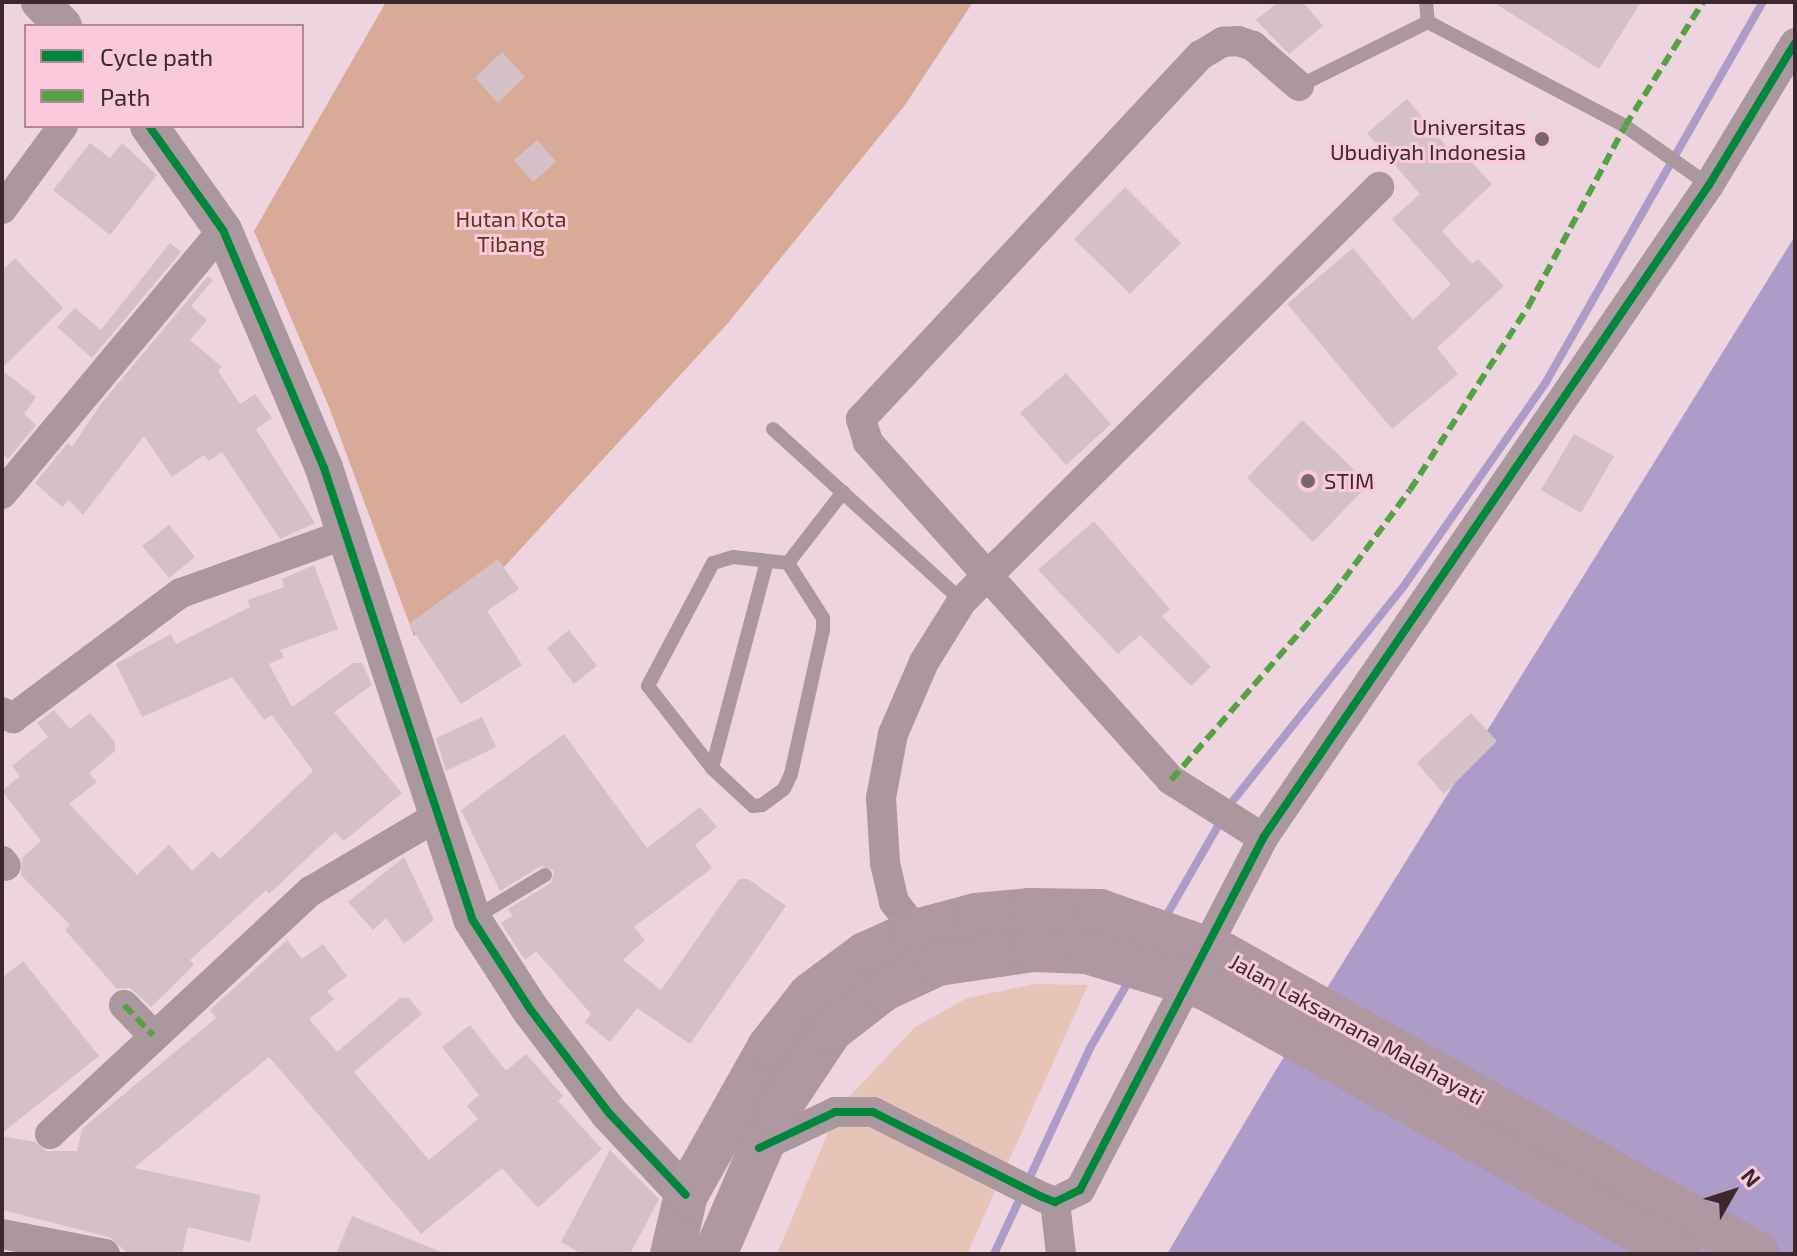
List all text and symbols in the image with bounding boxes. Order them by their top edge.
legend [24,24,304,128]
text: Cycle path [100,42,213,71]
text: Path [100,82,150,111]
place label: Universitas Ubudiyah Indonesia [1330,113,1526,164]
marker: Universitas Ubudiyah Indonesia [1533,130,1551,148]
park label: Hutan Kota Tibang [455,205,567,256]
place label: STIM [1324,468,1374,494]
marker: STIM [1299,472,1317,490]
street label: Jalan Laksamana Malahayati [1225,948,1489,1110]
north arrow [1693,1152,1773,1232]
text: N [1737,1163,1767,1191]

